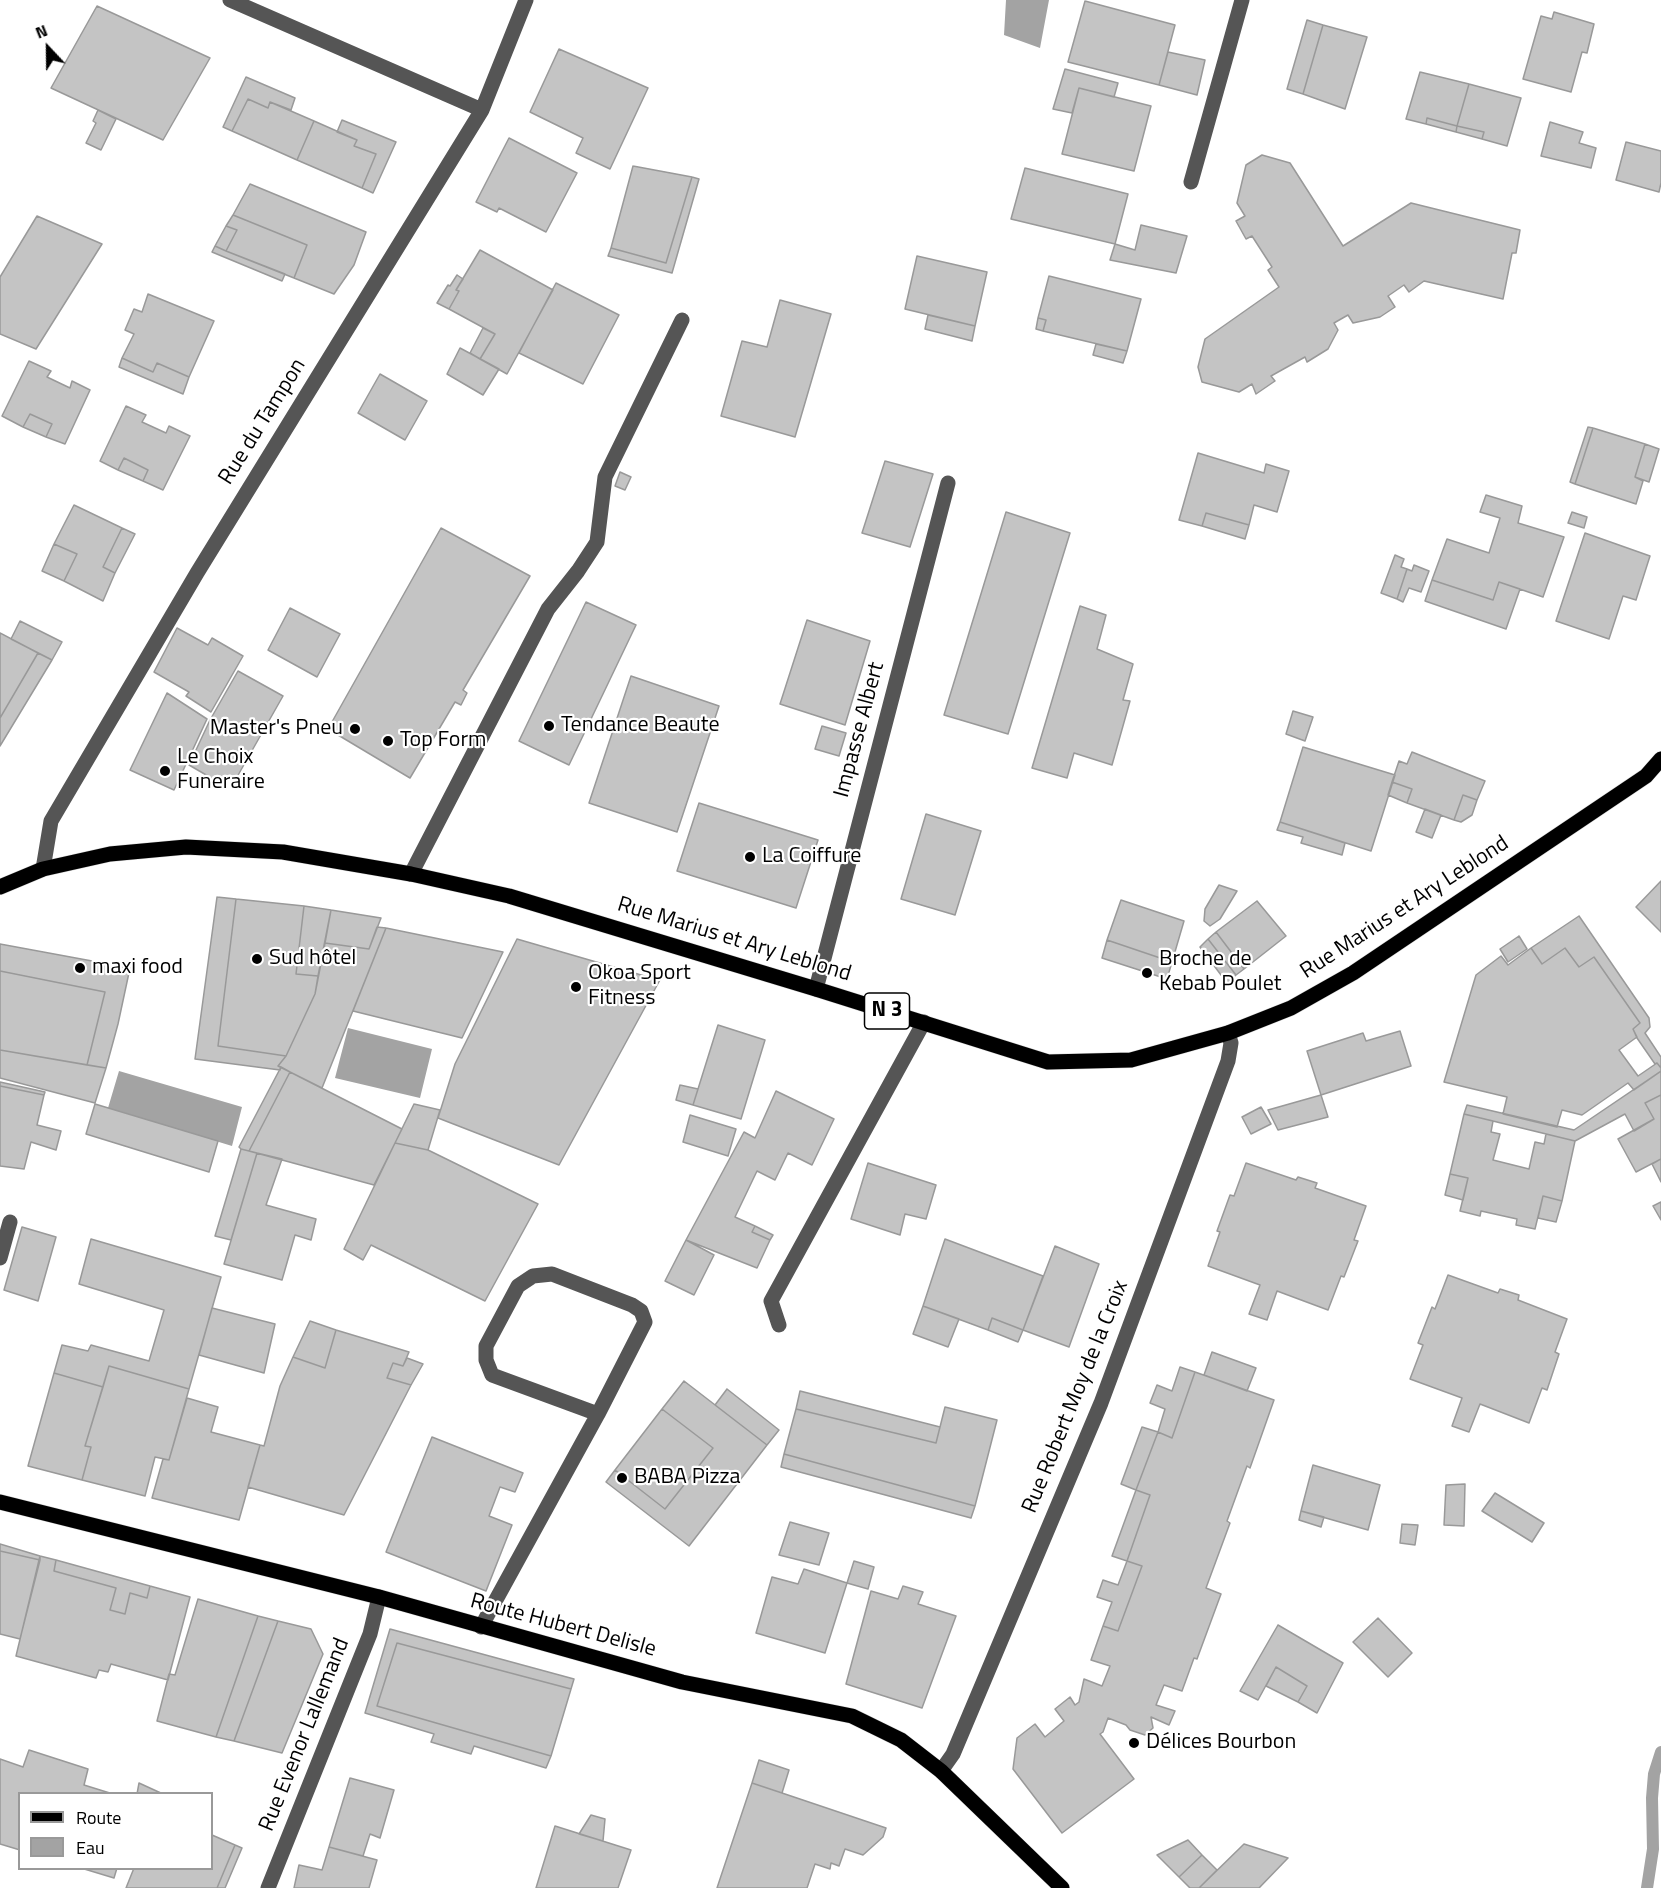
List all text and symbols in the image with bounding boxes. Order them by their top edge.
north arrow [18,18,78,78]
text: N [32,18,51,45]
street label: Rue du Tampon [214,354,312,490]
street label: Impasse Albert [829,659,891,801]
place label: Tendance Beaute [561,713,720,739]
place label: Master's Pneu [210,716,343,742]
marker: Tendance Beaute [542,719,556,733]
marker: Master's Pneu [348,722,362,736]
place label: Top Form [400,728,486,754]
marker: Top Form [381,734,395,748]
place label: Le Choix Funeraire [177,745,265,796]
marker: Le Choix Funeraire [158,764,172,778]
street label: Rue Marius et Ary Leblond [1296,831,1514,985]
place label: La Coiffure [762,844,861,870]
marker: La Coiffure [743,850,757,864]
street label: Rue Marius et Ary Leblond [614,892,854,988]
place label: Sud hôtel [269,946,356,972]
place label: Broche de Kebab Poulet [1159,947,1281,998]
marker: Sud hôtel [250,952,264,966]
place label: maxi food [92,955,183,981]
marker: maxi food [73,961,87,975]
place label: Okoa Sport Fitness [588,961,691,1012]
marker: Broche de Kebab Poulet [1140,966,1154,980]
marker: Okoa Sport Fitness [569,980,583,994]
road number: N 3 [864,993,910,1029]
street label: Rue Robert Moy de la Croix [1017,1277,1135,1517]
place label: BABA Pizza [634,1465,741,1491]
marker: BABA Pizza [615,1471,629,1485]
street label: Route Hubert Delisle [467,1588,659,1664]
street label: Rue Evenor Lallemand [254,1635,356,1835]
place label: Délices Bourbon [1146,1730,1296,1756]
marker: Délices Bourbon [1127,1736,1141,1750]
legend [18,1792,213,1870]
text: Route [76,1804,121,1831]
text: Eau [76,1834,105,1861]

